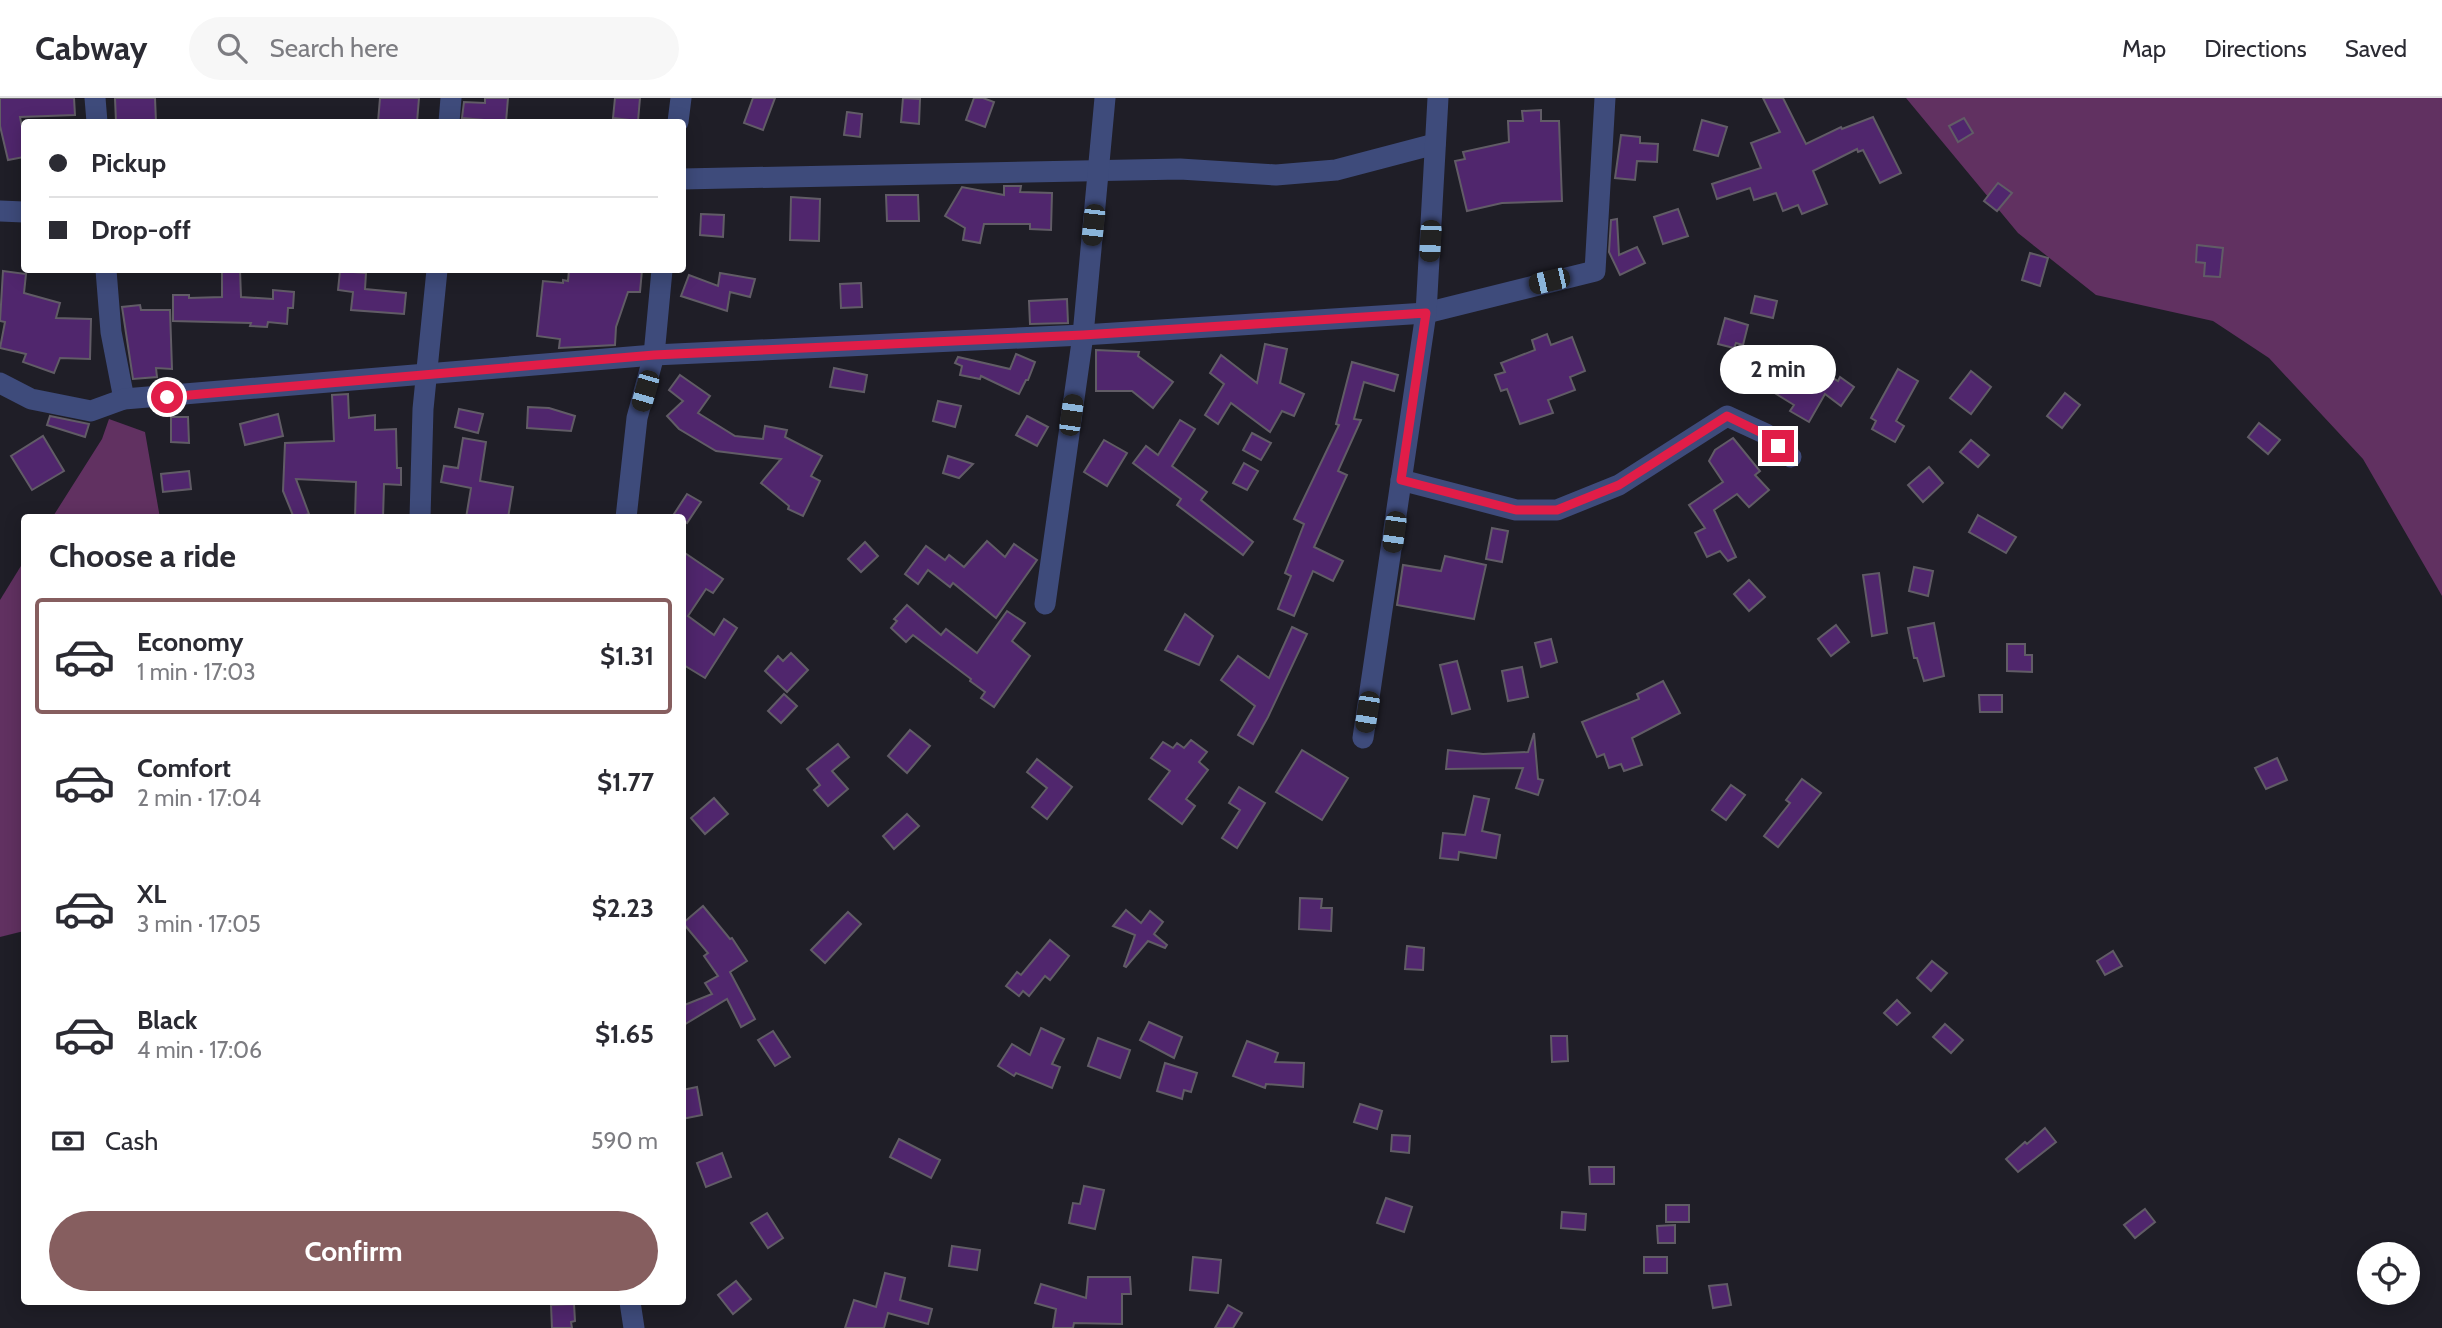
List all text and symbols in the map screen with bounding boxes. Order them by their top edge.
search box [189,17,679,80]
text: Cabway [35,28,147,68]
icon: search [213,29,251,67]
text: Search here [269,32,399,64]
text: Map [2122,34,2166,63]
text: Directions [2204,34,2307,63]
text: Saved [2345,34,2407,63]
text: Pickup [91,147,166,179]
car [1081,203,1106,247]
text: Drop-off [91,214,191,246]
car [1419,219,1442,263]
car [1527,266,1572,296]
callout: 2 min [1720,344,1836,394]
text: 2 min [1750,355,1806,383]
car [630,368,661,414]
route start [151,381,183,413]
car [1058,393,1085,437]
route end [1762,430,1794,462]
car [1381,510,1408,554]
text: Choose a ride [49,536,236,575]
icon: car [53,625,116,688]
text: Economy [137,626,243,658]
text: $1.31 [600,640,654,672]
text: 1 min · 17:03 [137,658,256,686]
car [1354,690,1381,734]
icon: car [53,751,116,814]
text: Comfort [137,752,231,784]
text: $1.77 [597,766,654,798]
text: 2 min · 17:04 [137,784,261,812]
icon: car [53,877,116,940]
text: XL [137,878,166,910]
text: $2.23 [592,892,654,924]
text: 3 min · 17:05 [137,910,261,938]
icon: car [53,1003,116,1066]
text: Black [137,1004,197,1036]
text: $1.65 [595,1018,654,1050]
text: 4 min · 17:06 [137,1036,262,1064]
icon: cash [49,1122,87,1160]
text: Cash [105,1125,158,1157]
text: 590 m [591,1127,658,1155]
button: Confirm [49,1211,658,1291]
map controls [2357,1242,2420,1305]
button: locate [2357,1242,2420,1305]

